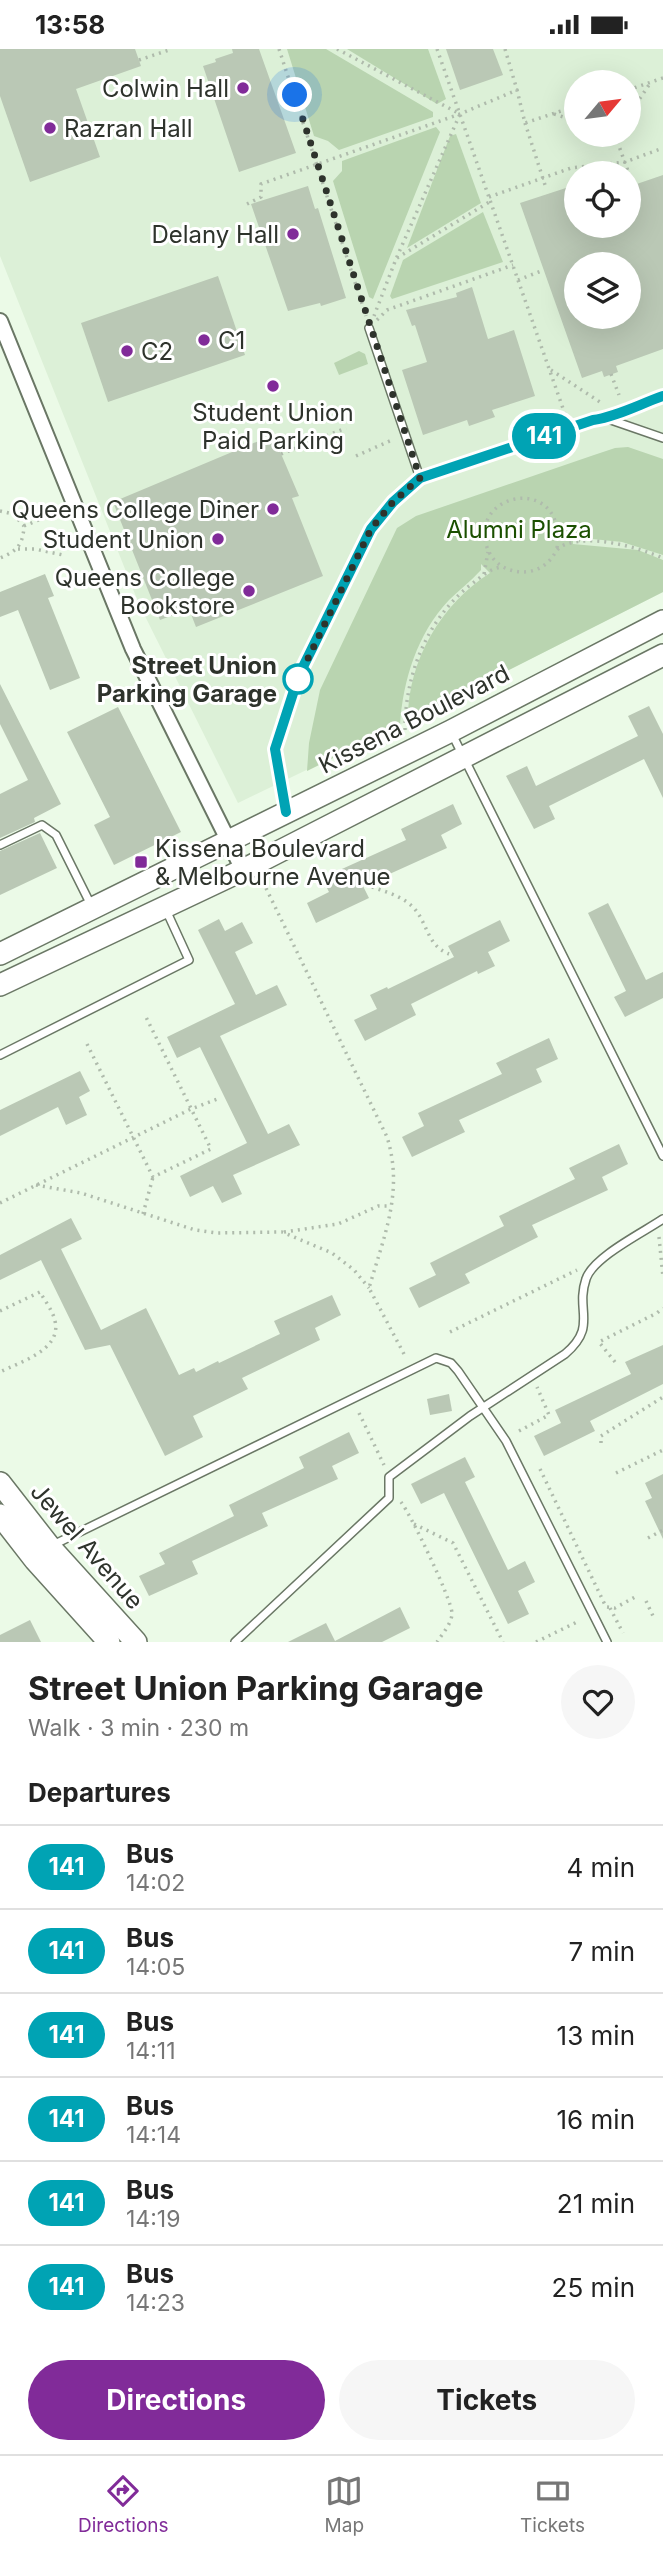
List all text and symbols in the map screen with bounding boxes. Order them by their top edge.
text: 13:58 [35,9,105,40]
north arrow [564,70,640,147]
map controls [564,70,641,329]
place label: Colwin Hall [102,74,229,103]
your location [277,77,312,112]
marker: Colwin Hall [235,80,251,96]
place label: Razran Hall [64,114,192,143]
marker: Razran Hall [42,120,58,136]
button: locate [564,161,641,238]
place label: Delany Hall [151,220,279,249]
marker: Delany Hall [285,226,301,242]
button: layers [564,252,641,329]
place label: C1 [218,326,245,355]
marker: C1 [196,332,212,348]
place label: C2 [141,337,173,366]
marker: C2 [119,343,135,359]
marker: Student Union Paid Parking [265,378,281,394]
place label: Student Union Paid Parking [192,398,354,455]
line badge: 141 [504,413,584,459]
text: 141 [526,421,562,450]
place label: Queens College Diner [12,495,259,524]
marker: Queens College Diner [265,501,281,517]
park label: Alumni Plaza [446,515,592,544]
place label: Student Union [43,525,204,554]
marker: Student Union [210,531,226,547]
place label: Queens College Bookstore [55,563,235,620]
marker: Queens College Bookstore [241,583,257,599]
place label: Street Union Parking Garage [97,651,277,708]
street label: Kissena Boulevard [314,658,514,780]
marker: Street Union Parking Garage [283,664,313,694]
place label: Kissena Boulevard & Melbourne Avenue [155,834,391,891]
marker: Kissena Boulevard & Melbourne Avenue [133,854,149,870]
street label: Jewel Avenue [24,1477,150,1615]
button: heart [561,1665,635,1739]
text: Street Union Parking Garage [28,1668,484,1708]
text: Walk · 3 min · 230 m [28,1714,249,1742]
text: Departures [28,1777,171,1808]
text: Bus [126,1838,174,1869]
text: 141 [48,1852,85,1881]
text: 4 min [566,1852,635,1883]
text: 14:02 [126,1869,185,1897]
text: Bus [126,1922,174,1953]
text: 141 [48,1936,85,1965]
text: 7 min [569,1936,635,1967]
text: 14:05 [126,1953,185,1981]
text: Bus [126,2006,174,2037]
text: 141 [48,2020,85,2049]
text: 13 min [557,2020,635,2051]
text: 14:11 [126,2037,176,2065]
text: Bus [126,2090,174,2121]
text: 141 [48,2104,85,2133]
text: 16 min [557,2104,635,2135]
text: 14:14 [126,2121,181,2149]
text: Bus [126,2174,174,2205]
text: 141 [48,2188,85,2217]
text: 21 min [557,2188,635,2219]
text: 14:19 [126,2205,180,2233]
text: Bus [126,2258,174,2289]
text: 141 [48,2272,85,2301]
text: 25 min [552,2272,635,2303]
text: 14:23 [126,2289,185,2317]
button: Directions [28,2360,325,2440]
button: Tickets [339,2360,635,2440]
tab: Directions [78,2472,169,2537]
tab: Map [325,2472,364,2537]
tab: Tickets [520,2472,585,2537]

